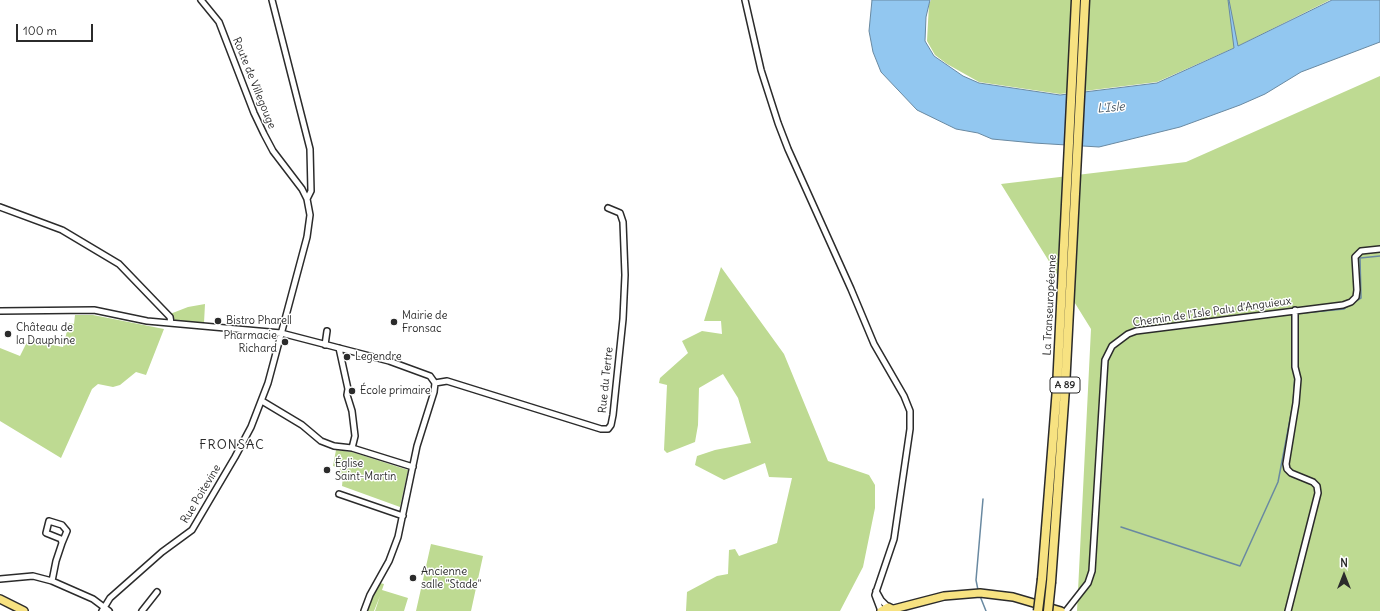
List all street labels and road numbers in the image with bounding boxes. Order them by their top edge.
street label: Route de Villegouge [230,35,278,131]
street label: La Transeuropéenne [1041,254,1059,356]
street label: Chemin de l'Isle Palu d’Anguieux [1132,294,1292,330]
street label: Rue du Tertre [596,346,616,414]
road number: A 89 [1050,377,1080,393]
street label: Rue Poitevine [178,462,224,526]

